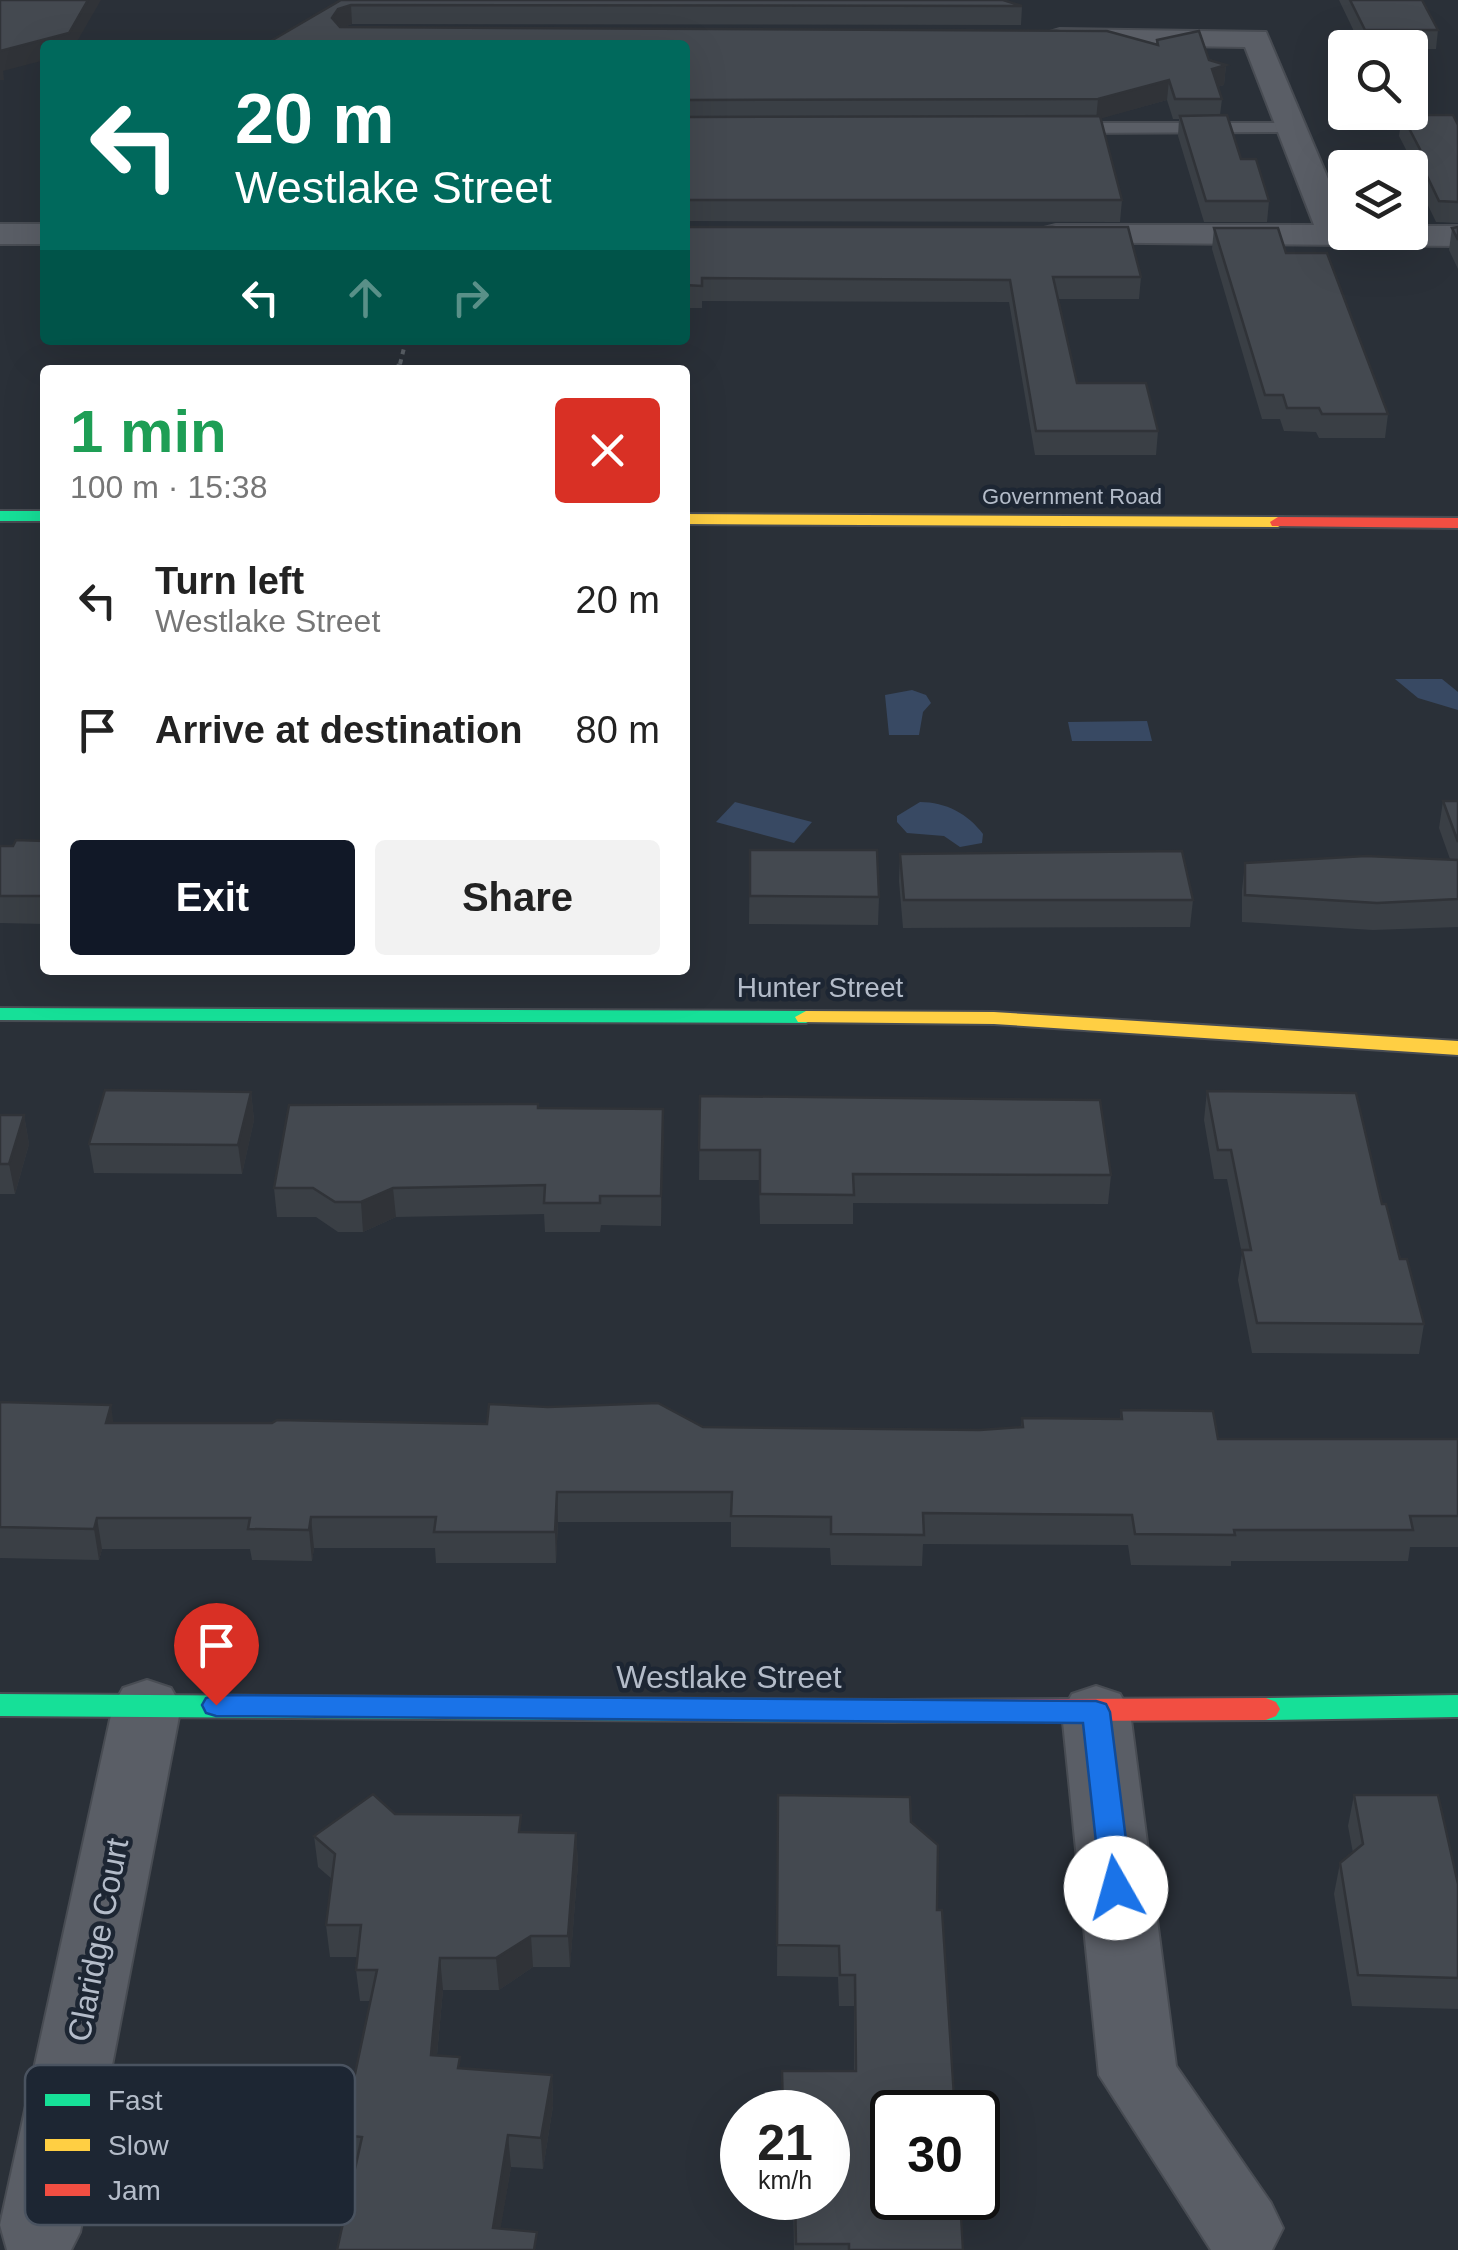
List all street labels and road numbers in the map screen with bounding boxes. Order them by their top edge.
street label: Government Road [982,484,1162,509]
street label: Hunter Street [737,972,903,1003]
street label: Westlake Street [616,1659,842,1695]
street label: Claridge Court [61,1835,135,2045]

